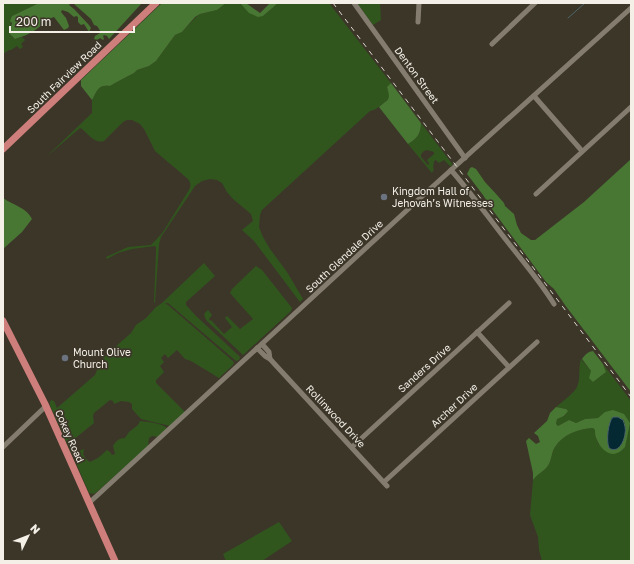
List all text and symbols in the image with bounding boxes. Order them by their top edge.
scale bar [10,8,134,34]
text: 200 m [16,14,51,29]
street label: South Fairview Road [24,38,104,116]
street label: Denton Street [392,44,442,106]
place label: Kingdom Hall of Jehovah’s Witnesses [392,185,493,209]
marker: Kingdom Hall of Jehovah’s Witnesses [379,192,389,202]
street label: South Glendale Drive [303,217,385,295]
street label: Sanders Drive [395,341,453,395]
place label: Mount Olive Church [73,346,131,370]
marker: Mount Olive Church [60,353,70,363]
street label: Archer Drive [428,380,480,430]
street label: Rollinwood Drive [304,382,368,450]
street label: Cokey Road [53,408,87,464]
north arrow [8,516,48,556]
text: N [28,521,43,536]

